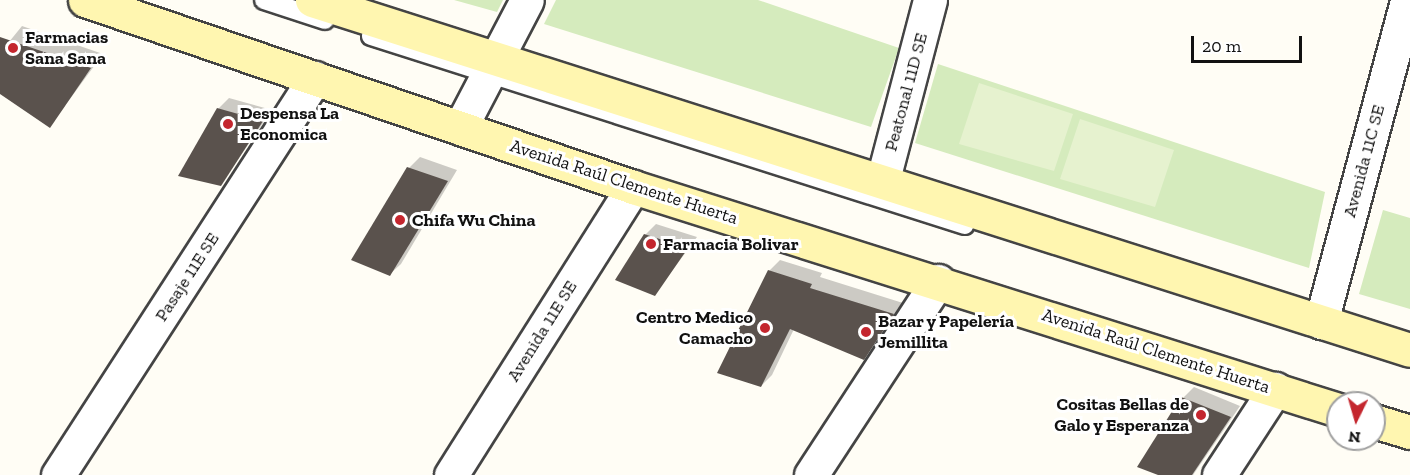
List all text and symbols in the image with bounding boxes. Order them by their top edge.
scale bar [1194,24,1305,62]
place label: Farmacias Sana Sana [25,27,108,70]
street label: Peatonal 11D SE [880,30,932,154]
text: 20 m [1202,35,1241,57]
marker: Farmacias Sana Sana [6,41,20,55]
street label: Avenida 11C SE [1339,102,1389,220]
place label: Despensa La Economica [240,103,339,146]
marker: Despensa La Economica [221,117,235,131]
street label: Avenida Raúl Clemente Huerta [507,135,741,229]
place label: Chifa Wu China [412,209,536,231]
marker: Chifa Wu China [393,213,407,227]
street label: Pasaje 11E SE [150,229,224,325]
place label: Farmacia Bolivar [663,233,799,255]
marker: Farmacia Bolivar [644,237,658,251]
street label: Avenida 11E SE [502,277,582,385]
street label: Avenida Raúl Clemente Huerta [1039,304,1273,398]
place label: Centro Medico Camacho [636,307,753,350]
place label: Bazar y Papelería Jemillita [878,311,1015,354]
marker: Centro Medico Camacho [758,321,772,335]
marker: Bazar y Papelería Jemillita [859,325,873,339]
north arrow [1326,391,1386,451]
place label: Cositas Bellas de Galo y Esperanza [1053,394,1189,436]
marker: Cositas Bellas de Galo y Esperanza [1194,408,1208,422]
text: N [1348,427,1361,447]

